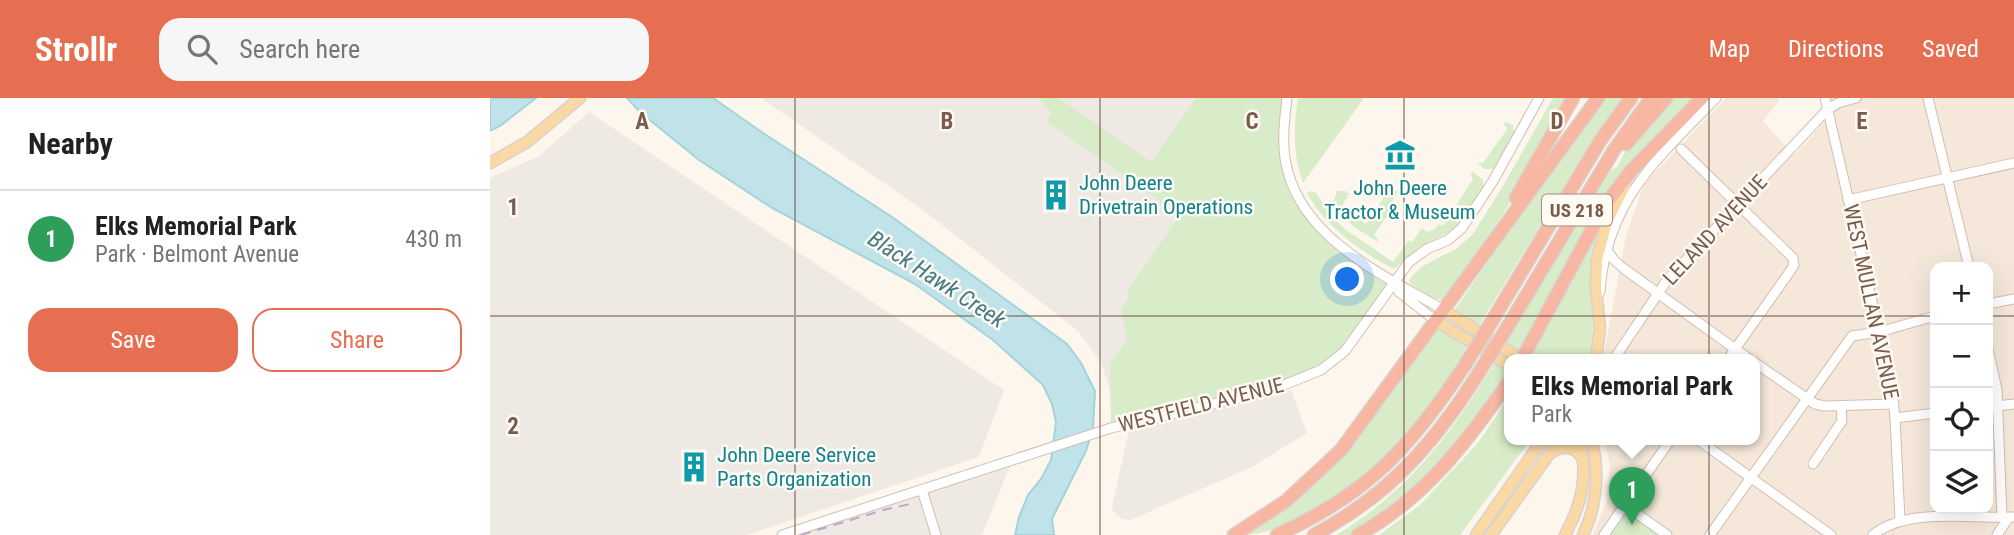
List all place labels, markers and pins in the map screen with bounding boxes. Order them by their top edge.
museum icon: John Deere Tractor & Museum [1383,138,1417,172]
place label: John Deere Drivetrain Operations [1079,171,1253,219]
place label: John Deere Tractor & Museum [1324,176,1476,224]
building icon: John Deere Drivetrain Operations [1039,178,1073,212]
place label: John Deere Service Parts Organization [717,443,876,491]
building icon: John Deere Service Parts Organization [677,450,711,484]
pin: 1 [1609,467,1655,525]

